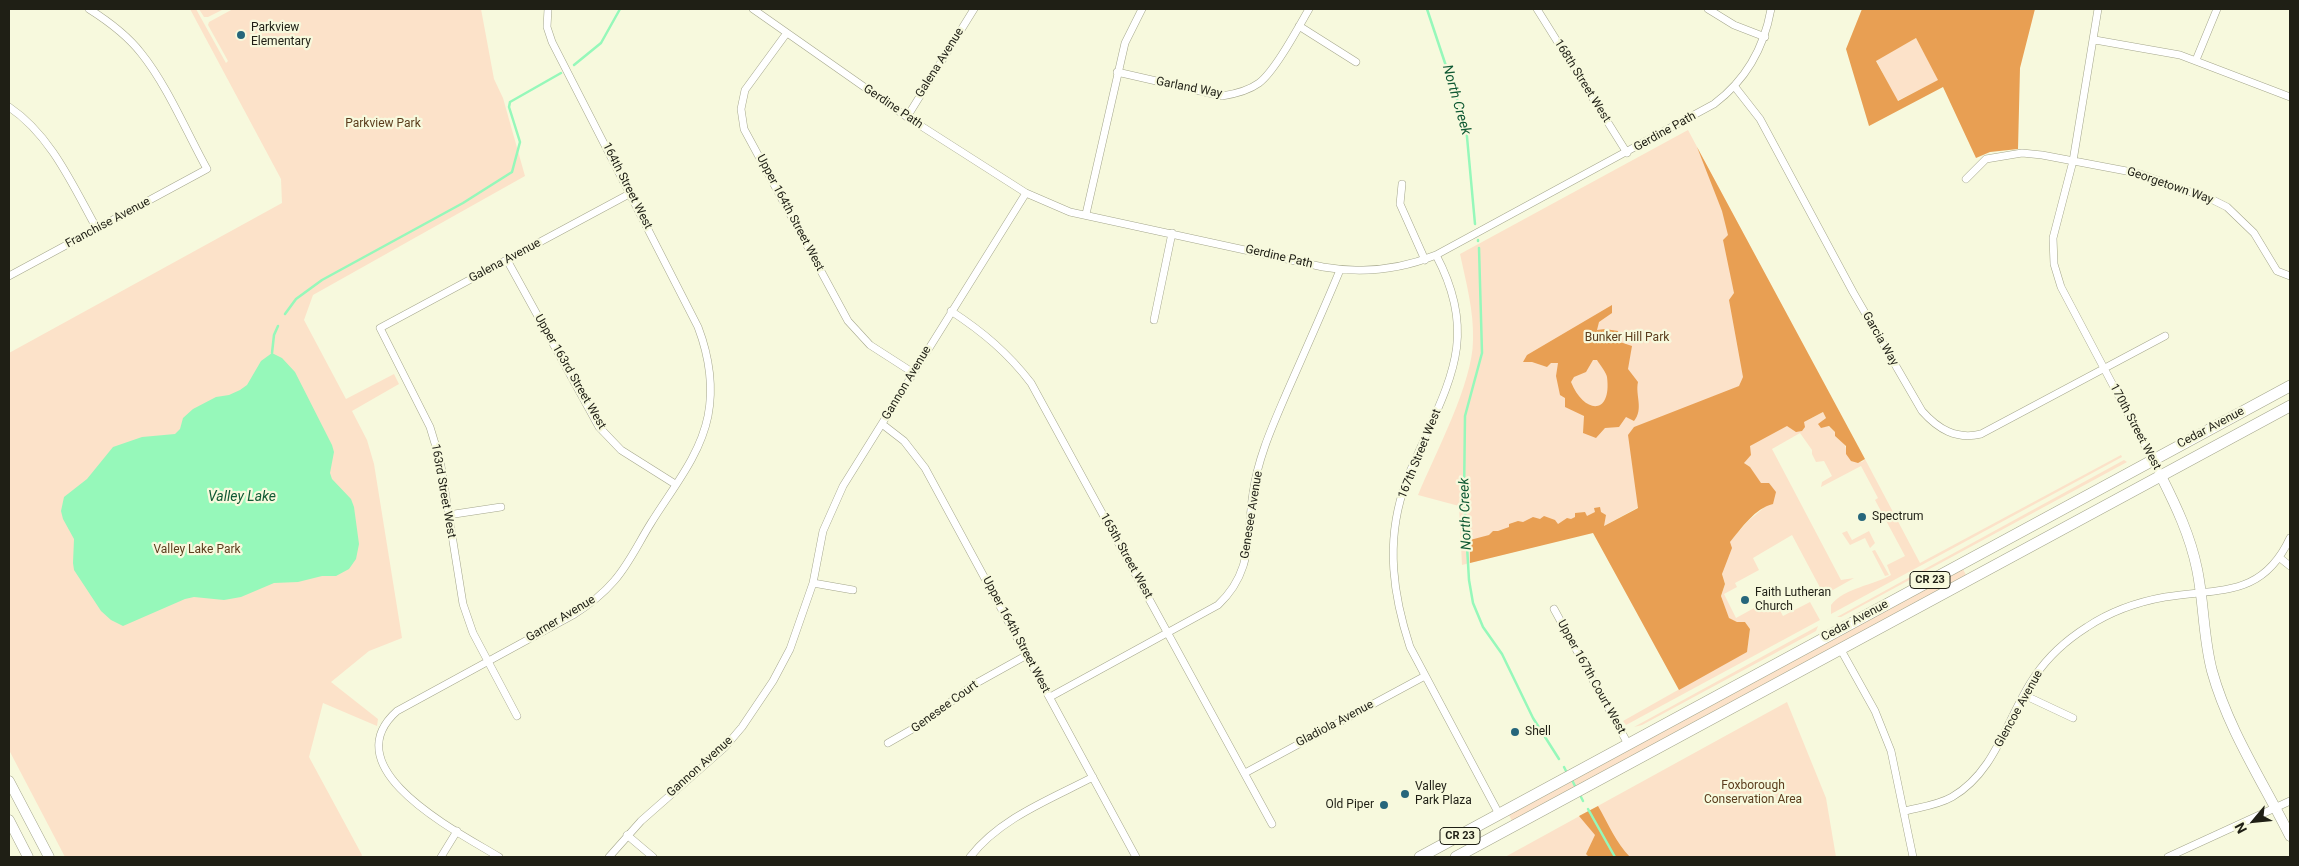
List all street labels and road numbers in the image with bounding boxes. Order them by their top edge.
street label: Galena Avenue [913,26,967,100]
street label: 168th Street West [1551,37,1613,125]
street label: Garland Way [1155,75,1223,101]
street label: Gerdine Path [860,82,926,132]
street label: Gerdine Path [1631,109,1699,155]
street label: 164th Street West [599,140,655,232]
street label: Upper 164th Street West [753,152,827,274]
street label: Georgetown Way [2125,164,2215,208]
street label: Franchise Avenue [63,195,153,251]
street label: Galena Avenue [467,236,543,286]
street label: Gerdine Path [1244,242,1314,272]
street label: Garcia Way [1859,309,1901,369]
street label: Upper 163rd Street West [531,312,609,432]
street label: Gannon Avenue [879,343,935,423]
street label: 170th Street West [2106,382,2164,472]
street label: Cedar Avenue [2175,404,2247,452]
street label: 167th Street West [1395,407,1445,501]
street label: 163rd Street West [428,443,458,539]
street label: Genesee Avenue [1238,470,1266,560]
street label: 165th Street West [1097,511,1155,601]
road number: CR 23 [1910,572,1950,588]
street label: Upper 164th Street West [979,574,1053,696]
street label: Garner Avenue [524,593,598,645]
street label: Cedar Avenue [1819,597,1891,645]
street label: Upper 167th Court West [1554,618,1628,736]
street label: Glencoe Avenue [1992,668,2046,750]
street label: Genesee Court [909,678,981,736]
street label: Gladiola Avenue [1294,697,1376,751]
street label: Gannon Avenue [664,734,736,800]
road number: CR 23 [1440,828,1480,844]

